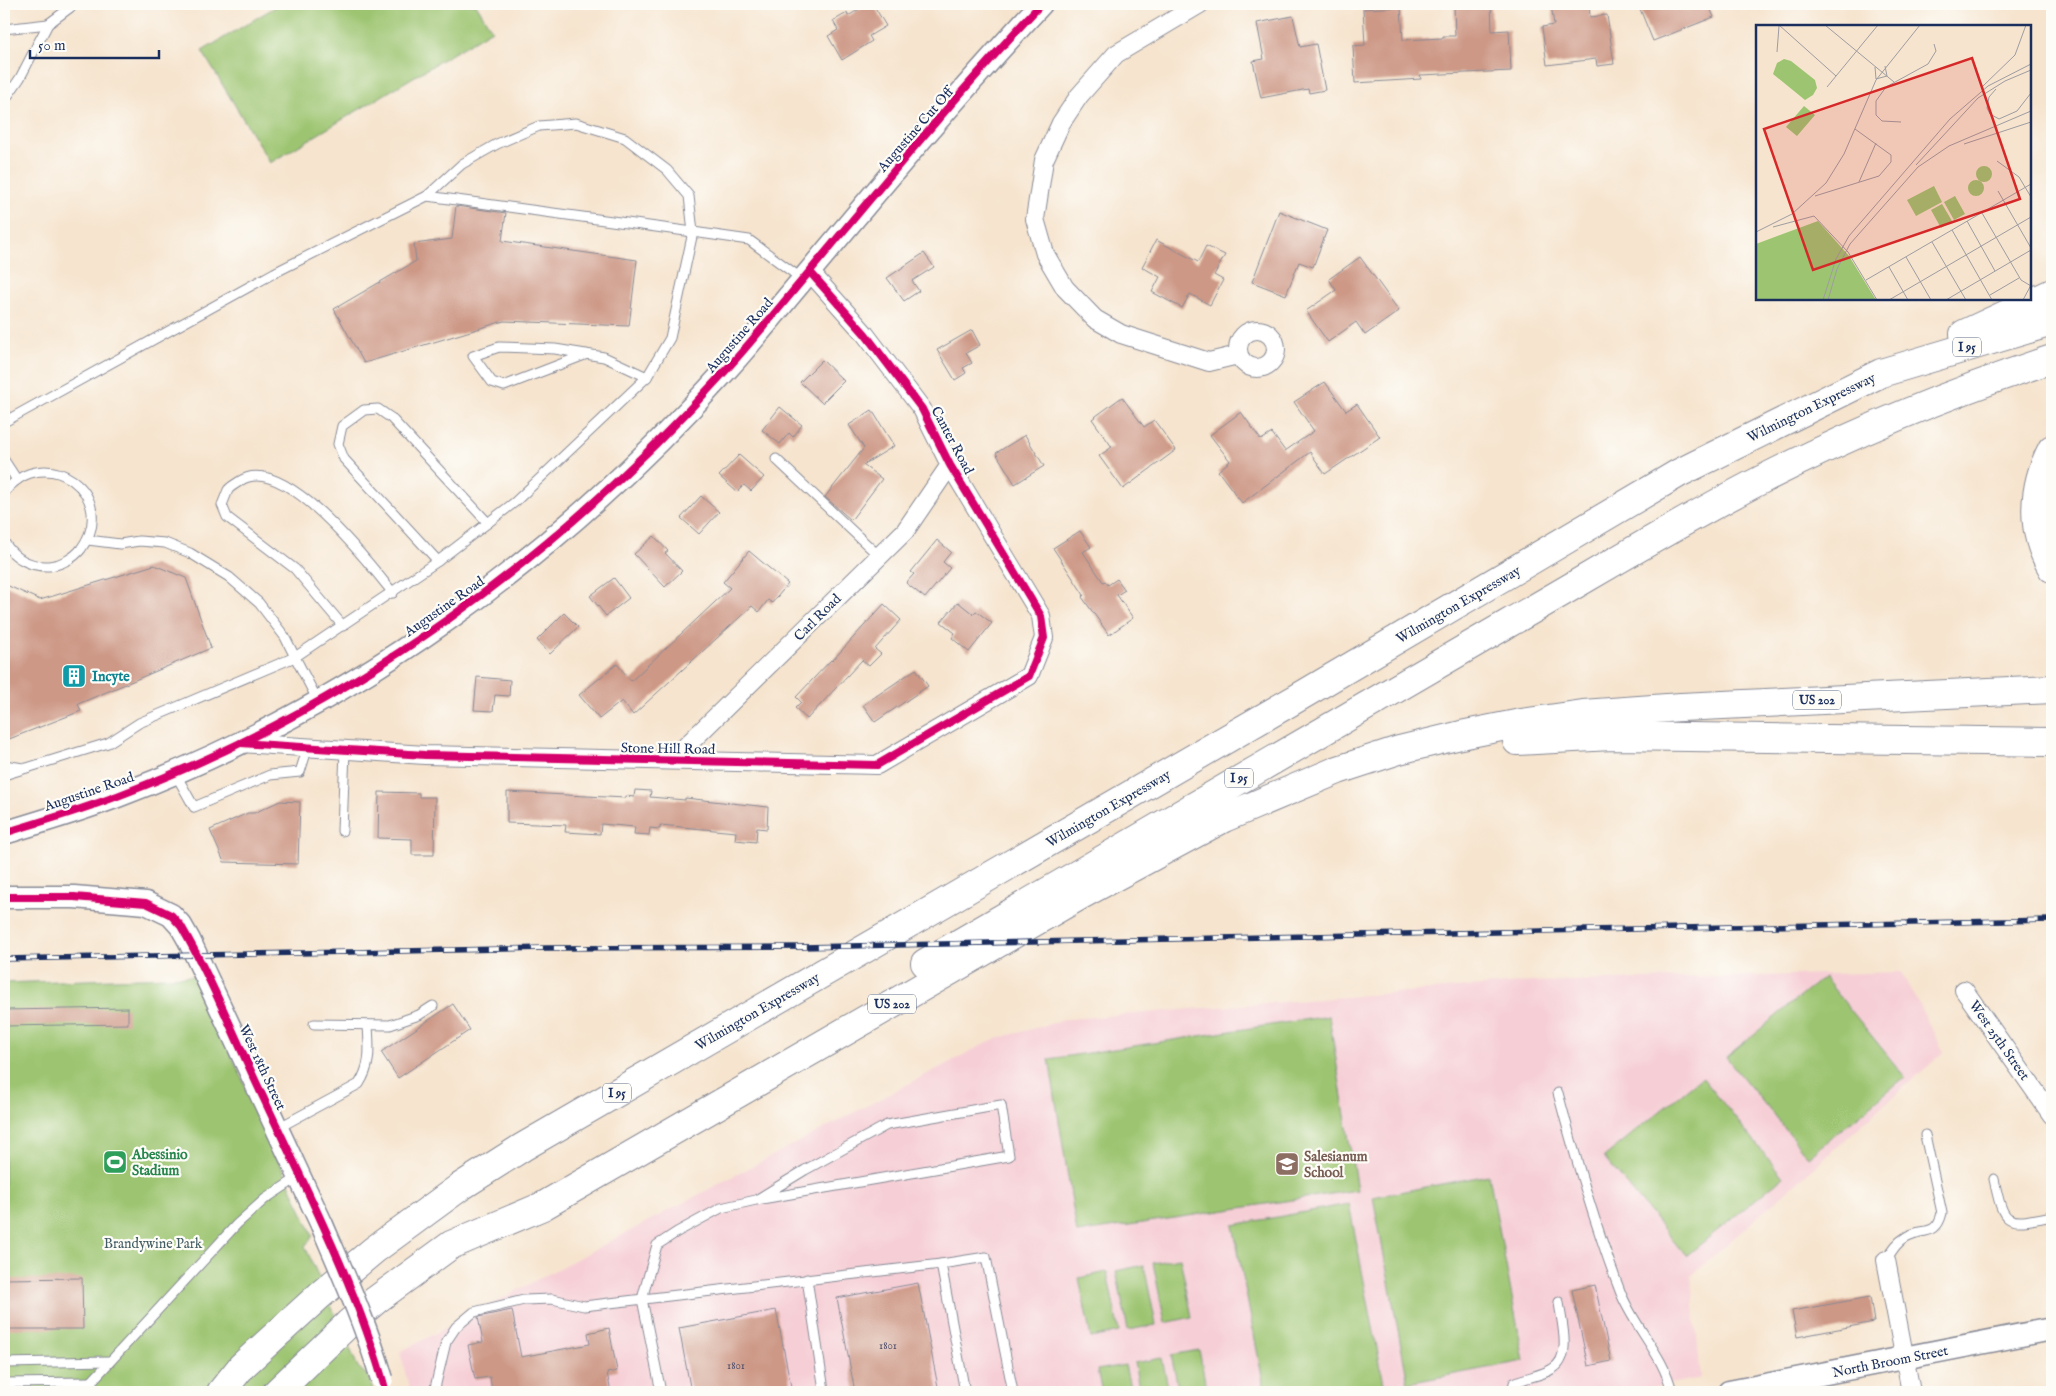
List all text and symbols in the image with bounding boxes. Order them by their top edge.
inset map [1756,25,2031,300]
scale bar [30,28,159,60]
text: 50 m [38,36,66,55]
street label: Augustine Cut Off [873,82,959,177]
street label: Augustine Road [702,294,778,378]
road number: I 95 [1953,338,1981,357]
street label: Wilmington Expressway [1744,369,1879,447]
street label: Canter Road [927,403,978,478]
street label: Wilmington Expressway [1393,562,1524,648]
street label: Augustine Road [400,572,489,642]
street label: Carl Road [790,590,846,645]
building icon: Incyte [61,663,87,689]
place label: Incyte [92,668,130,686]
road number: US 202 [1793,690,1841,710]
street label: Stone Hill Road [621,739,716,759]
street label: Wilmington Expressway [1043,766,1174,852]
street label: Augustine Road [41,768,137,816]
road number: I 95 [1225,768,1253,788]
street label: Wilmington Expressway [692,969,823,1055]
road number: US 202 [868,994,916,1014]
street label: West 25th Street [1965,997,2033,1084]
street label: West 18th Street [234,1022,290,1113]
road number: I 95 [603,1084,631,1102]
place label: Abessinio Stadium [131,1146,188,1180]
place label: Salesianum School [1304,1148,1368,1182]
sports icon: Abessinio Stadium [102,1149,128,1175]
school or university icon: Salesianum School [1274,1151,1300,1177]
park label: Brandywine Park [104,1235,203,1253]
house number: 1801 [879,1339,897,1353]
street label: North Broom Street [1831,1342,1950,1382]
house number: 1801 [727,1359,745,1373]

